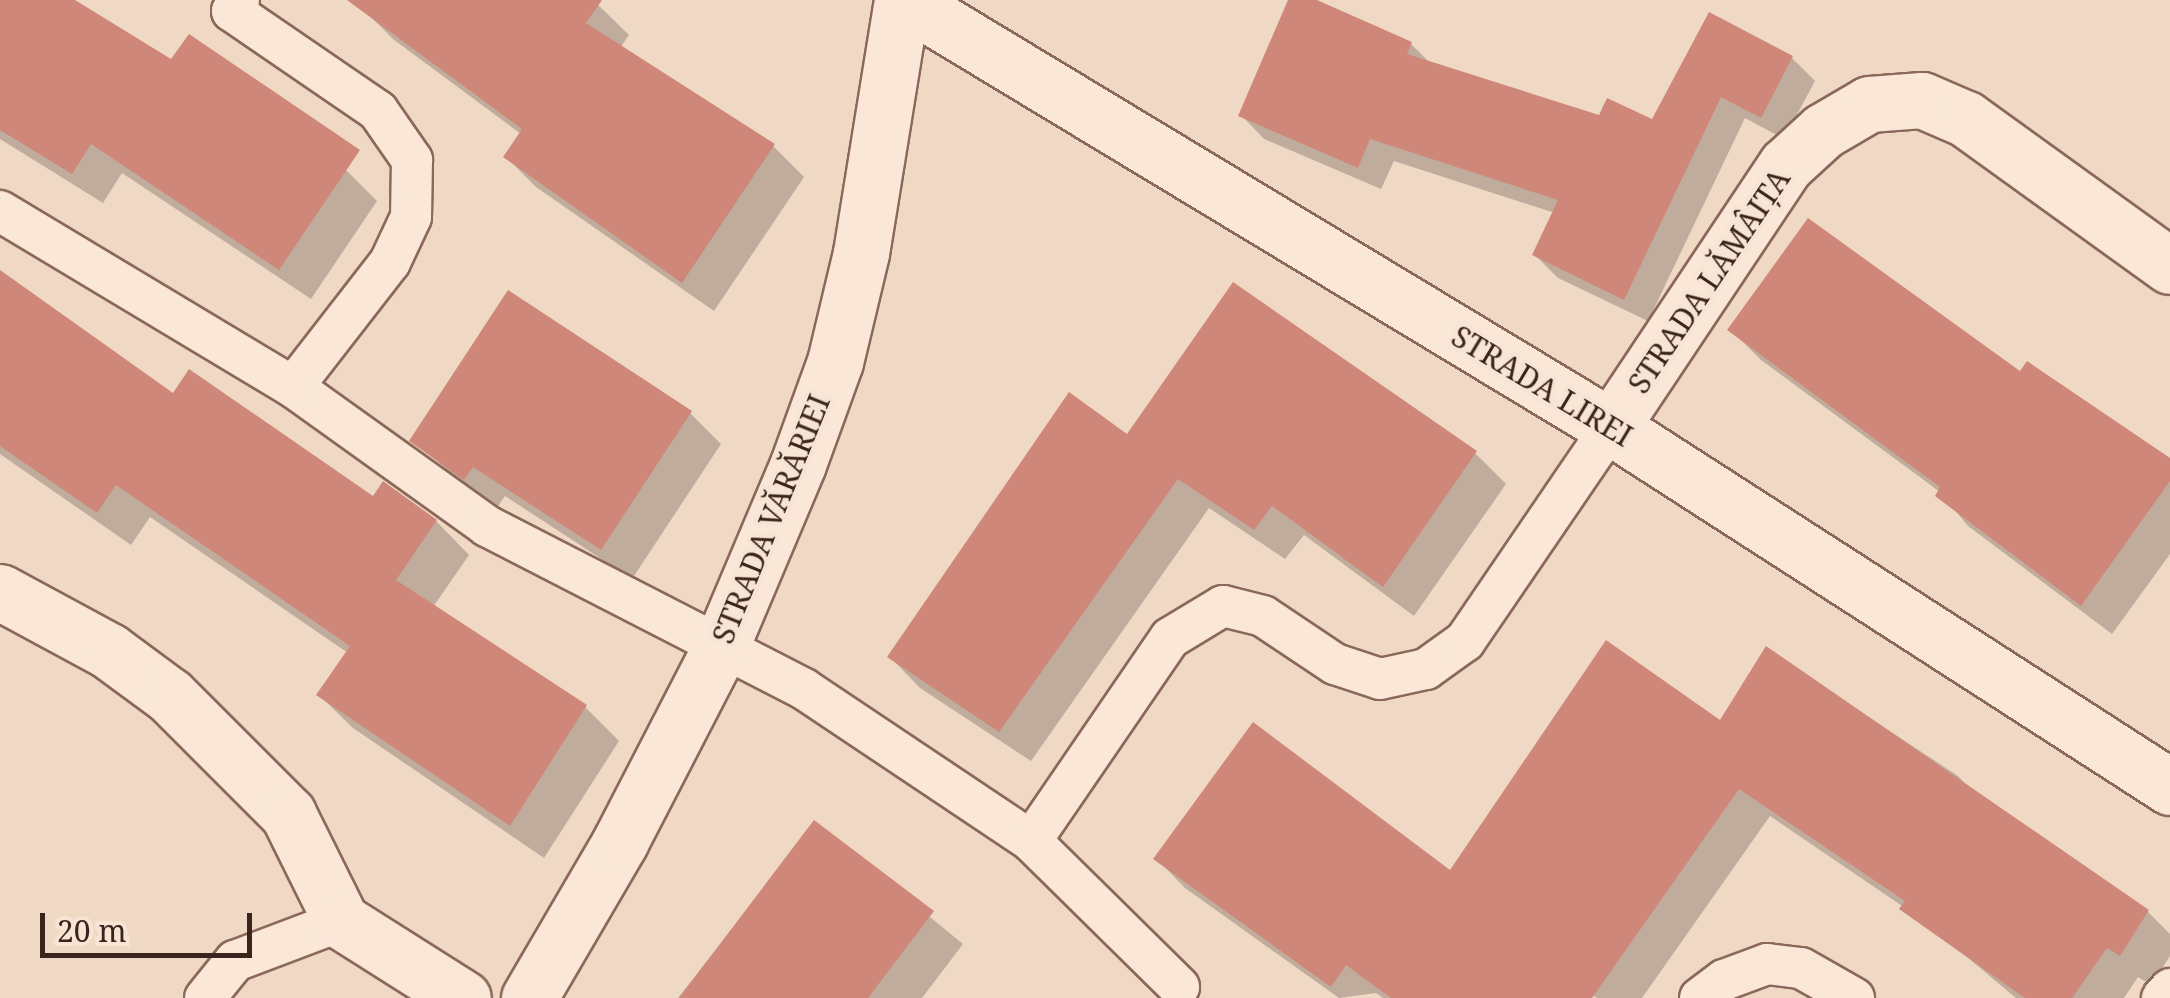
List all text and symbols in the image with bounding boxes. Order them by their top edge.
street label: STRADA LĂMÂIȚA [1621,162,1797,400]
street label: STRADA LIREI [1445,318,1639,454]
street label: STRADA VĂRĂRIEI [705,389,837,649]
scale bar [45,893,258,955]
text: 20 m [57,910,127,951]

